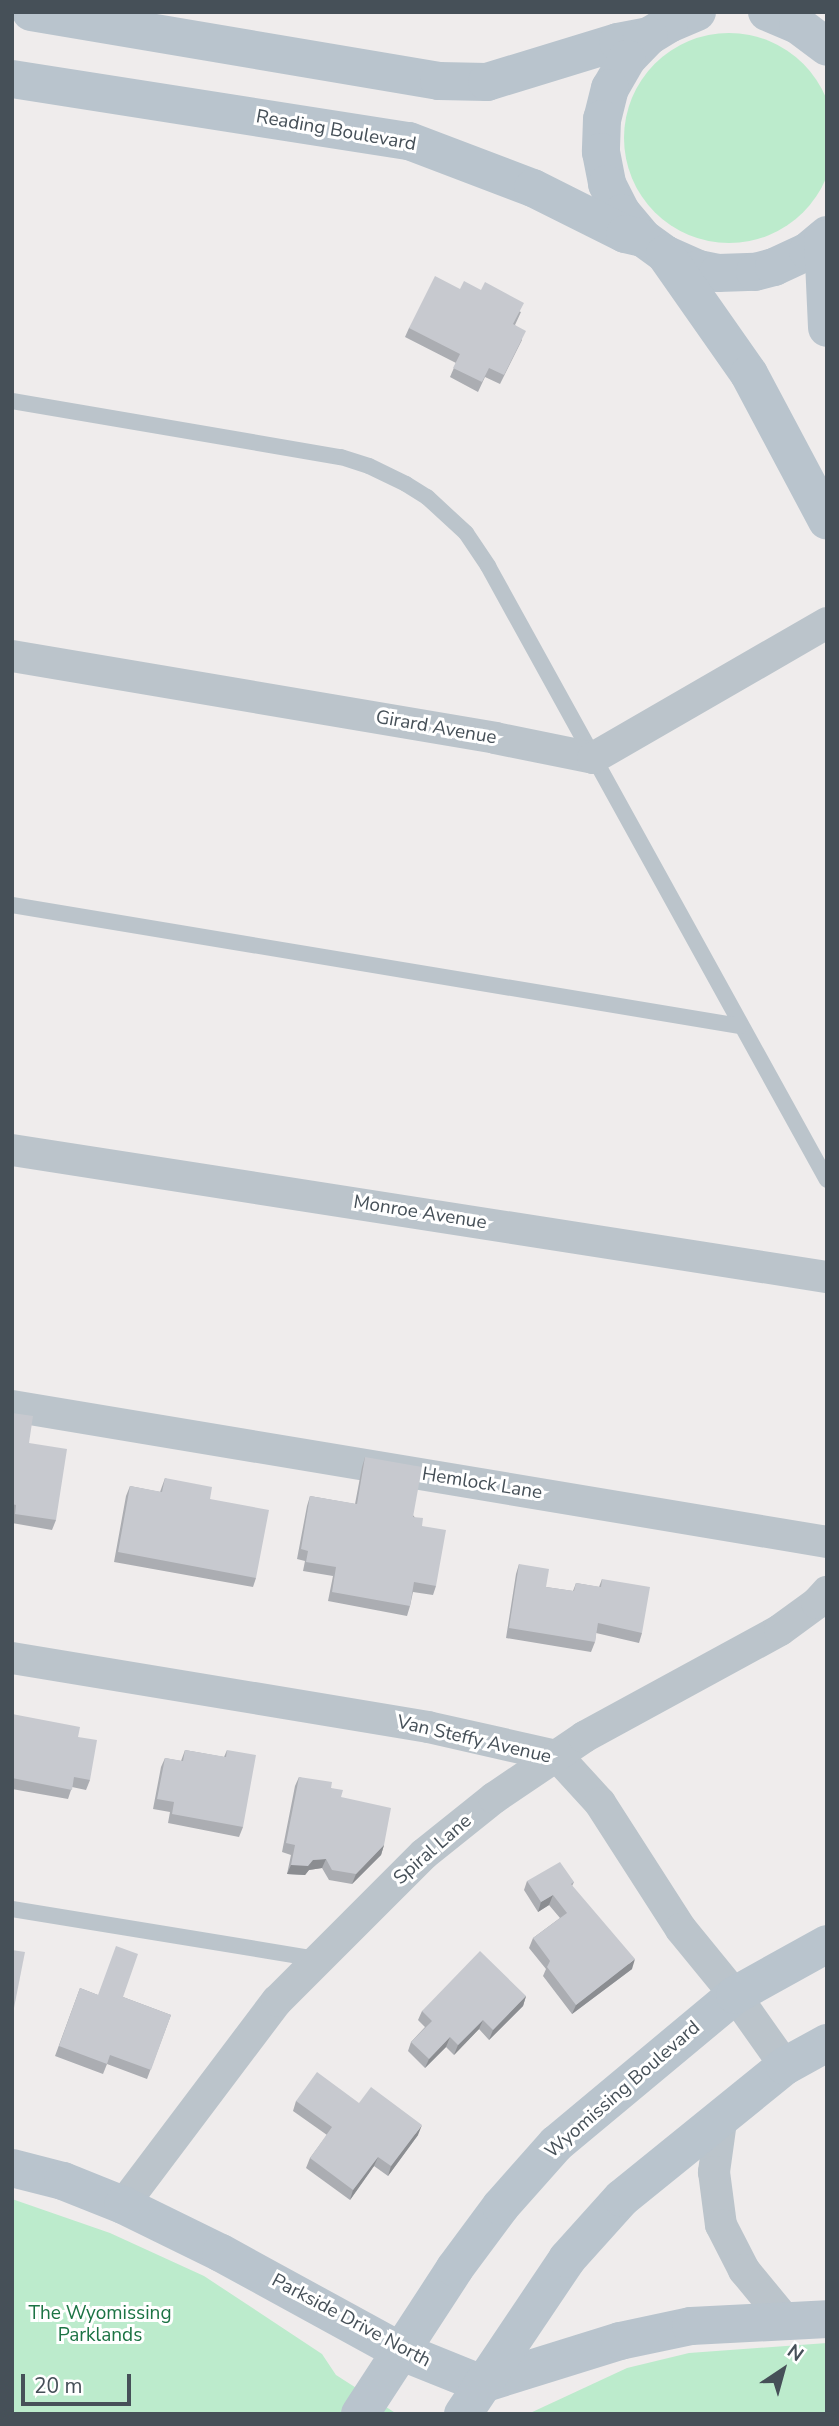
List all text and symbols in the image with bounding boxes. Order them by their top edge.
street label: Reading Boulevard [254,106,418,156]
street label: Girard Avenue [374,706,498,750]
street label: Monroe Avenue [352,1191,488,1235]
street label: Hemlock Lane [420,1463,544,1505]
street label: Van Steffy Avenue [395,1711,553,1769]
street label: Spiral Lane [389,1810,477,1890]
street label: Wyomissing Boulevard [541,2017,705,2163]
street label: Parkside Drive North [268,2269,434,2373]
park label: The Wyomissing Parklands [28,2303,172,2347]
north arrow [748,2335,818,2405]
text: N [782,2338,809,2368]
scale bar [24,2360,135,2404]
text: 20 m [34,2372,83,2400]

